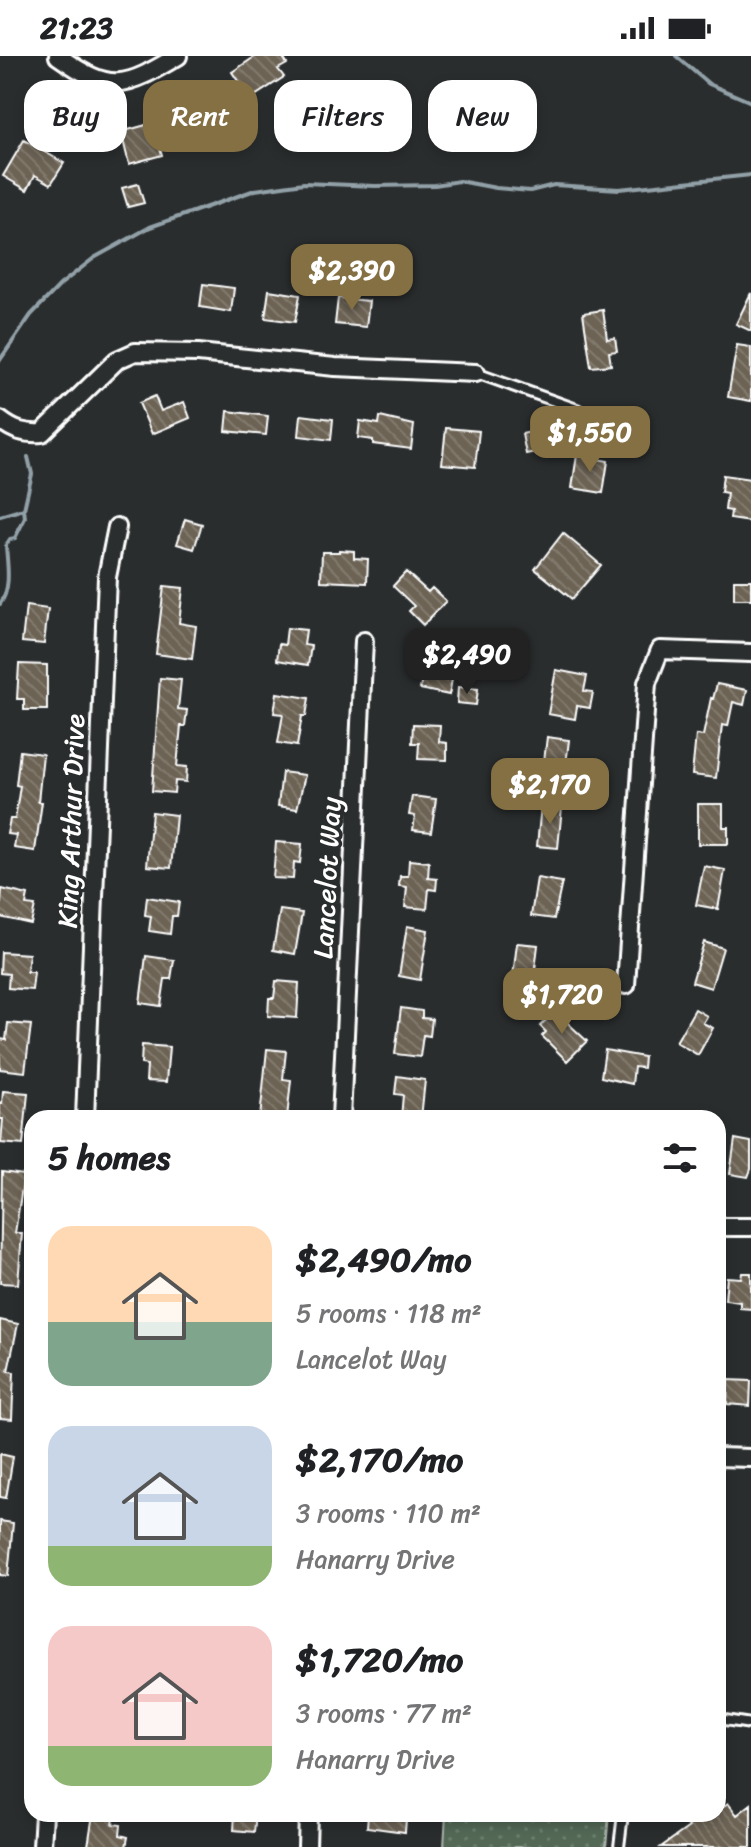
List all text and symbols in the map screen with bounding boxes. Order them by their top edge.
text: 21:23 [40,1,113,55]
chip: Buy [24,80,127,152]
chip: Rent [143,80,258,152]
chip: Filters [274,80,412,152]
chip: New [428,80,537,152]
pin: $2,390 [287,244,417,312]
text: $2,390 [309,247,395,293]
pin: $1,550 [525,406,655,474]
text: $1,550 [548,409,632,455]
pin: $2,490 [402,628,532,696]
text: $2,490 [423,631,511,677]
street label: King Arthur Drive [43,713,99,929]
pin: $2,170 [485,758,615,826]
text: $2,170 [509,761,591,807]
street label: Lancelot Way [298,795,356,960]
pin: $1,720 [497,968,627,1036]
text: $1,720 [521,971,603,1017]
text: 5 homes [48,1128,170,1188]
icon: filters [658,1136,702,1180]
text: $2,490/mo [296,1230,472,1290]
icon: home [112,1258,208,1354]
text: 5 rooms · 118 m² [296,1290,482,1336]
text: Lancelot Way [296,1336,446,1382]
text: $2,170/mo [296,1430,463,1490]
icon: home [112,1458,208,1554]
text: 3 rooms · 110 m² [296,1490,481,1536]
text: Hanarry Drive [296,1536,455,1582]
text: $1,720/mo [296,1630,463,1690]
icon: home [112,1658,208,1754]
text: 3 rooms · 77 m² [296,1690,472,1736]
text: Hanarry Drive [296,1736,455,1782]

